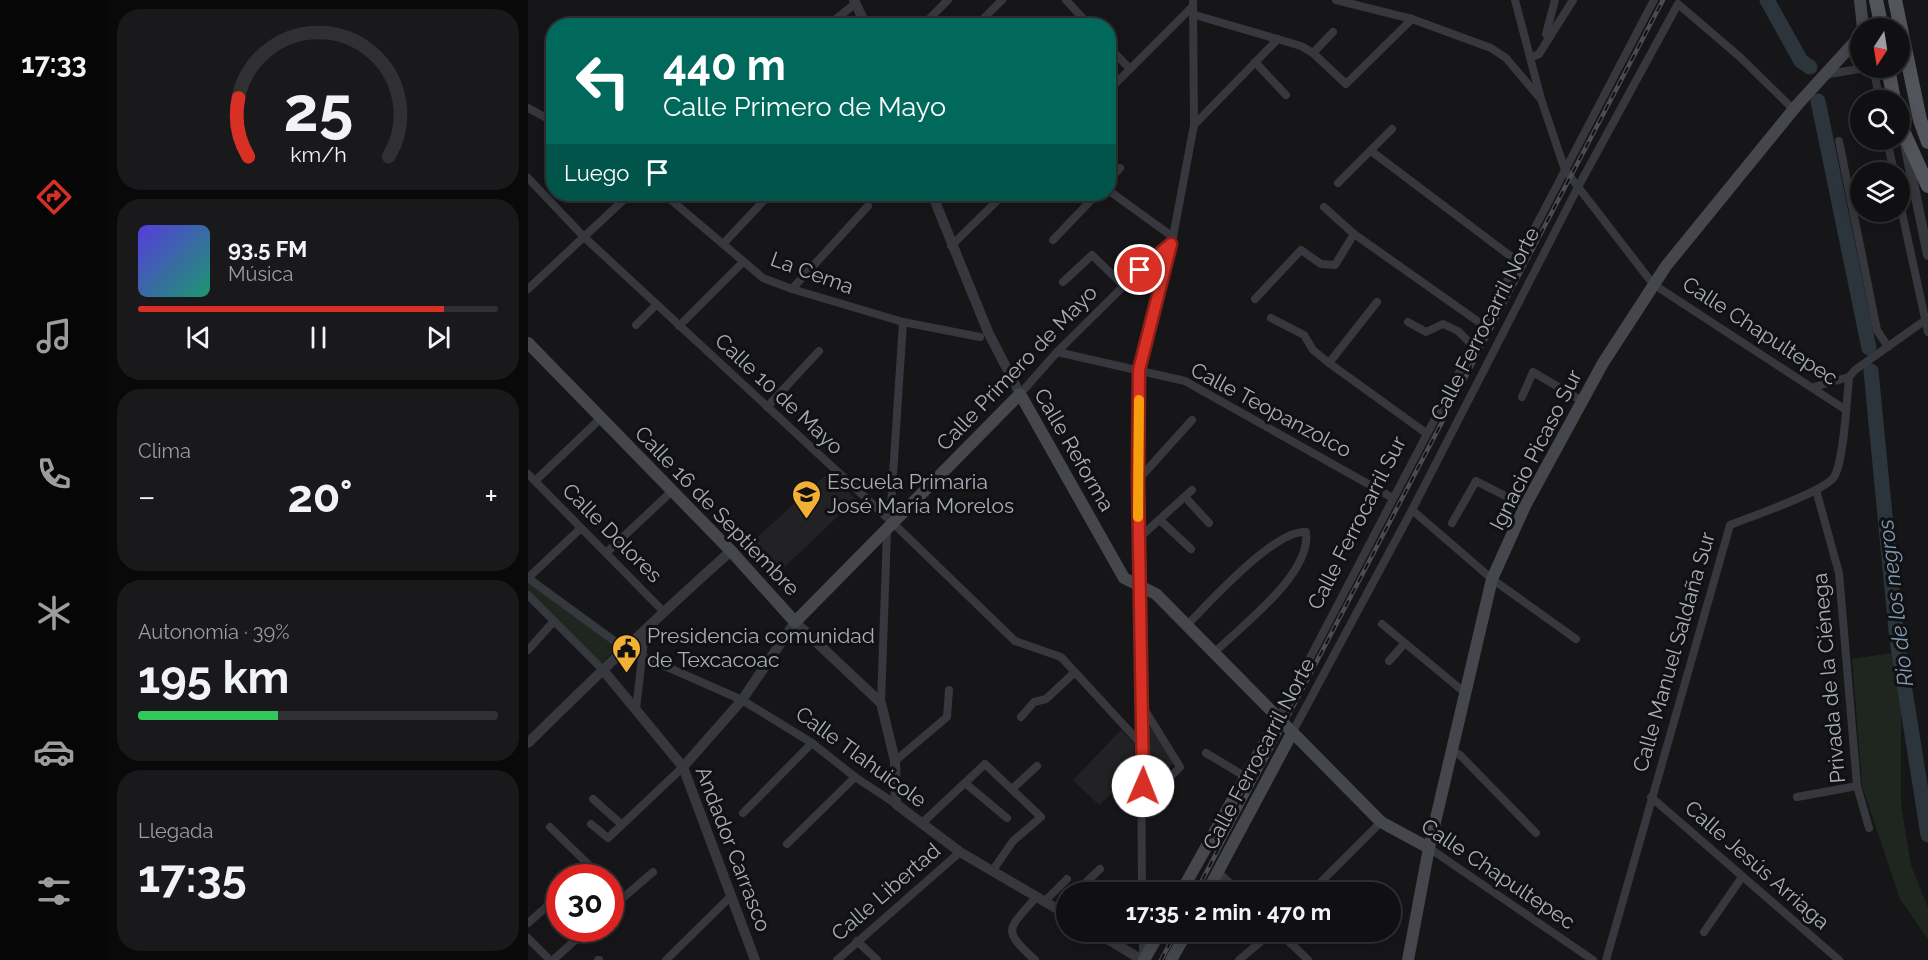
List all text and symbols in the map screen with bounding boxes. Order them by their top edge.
north arrow [1850,18,1910,78]
map controls [1850,18,1910,222]
text: 440 m [663,41,786,90]
icon: left [564,42,642,120]
text: 17:33 [21,48,87,79]
text: 25 [283,72,353,146]
button: search [1850,90,1910,150]
text: Calle Primero de Mayo [663,91,946,122]
text: km/h [290,142,346,167]
icon: arrive [641,156,674,189]
text: Luego [564,160,629,186]
button: layers [1850,162,1910,222]
icon: directions [33,176,75,218]
street label: Calle Ferrocarril Norte [1425,223,1544,425]
text: 93.5 FM [228,236,307,262]
pin [1114,244,1165,295]
street label: La Cema [767,246,857,299]
icon: arrive [1123,253,1156,286]
text: Música [228,262,293,286]
street label: Calle Chapultepec [1678,271,1843,390]
street label: Calle Primero de Mayo [931,280,1102,456]
icon: music [33,315,75,357]
icon: previous [182,321,215,354]
icon: pause [302,321,335,354]
icon: next [422,321,455,354]
street label: Calle 10 de Mayo [710,328,848,459]
street label: Calle Teopanzolco [1187,357,1356,462]
street label: Ignacio Picaso Sur [1484,365,1587,534]
street label: Calle Reforma [1029,384,1120,516]
street label: Calle 16 de Septiembre [630,421,805,601]
street label: Calle Ferrocarril Sur [1302,431,1411,614]
text: Clima [138,439,191,463]
icon: phone [33,453,75,495]
place label: Escuela Primaria José María Morelos [827,469,1014,518]
text: 20° [287,470,353,523]
text: − [138,477,156,516]
text: + [484,477,498,516]
street label: Calle Dolores [557,478,667,588]
school or university icon: Escuela Primaria José María Morelos [790,478,822,520]
water label: Rio de los negros [1872,518,1918,688]
street label: Calle Manuel Saldaña Sur [1627,529,1720,775]
street label: Privada de la Ciénega [1807,572,1850,784]
icon: climate [33,592,75,634]
text: Autonomía · 39% [138,620,289,644]
place label: Presidencia comunidad de Texcacoac [647,623,875,672]
public building icon: Presidencia comunidad de Texcacoac [610,632,642,674]
text: 195 km [138,651,289,704]
street label: Calle Ferrocarril Norte [1197,654,1320,854]
street label: Calle Tlahuicole [791,701,932,812]
icon: car [33,731,75,773]
position arrow [1111,754,1175,818]
street label: Andador Carrasco [690,763,776,935]
street label: Calle Jesús Arriaga [1680,795,1835,934]
street label: Calle Chapultepec [1417,813,1580,934]
text: Llegada [138,819,213,843]
street label: Calle Libertad [826,838,945,946]
text: 17:35 [138,850,247,903]
speed limit sign: 30 [546,864,624,942]
icon: filters [33,870,75,912]
text: 17:35 · 2 min · 470 m [1126,899,1331,925]

